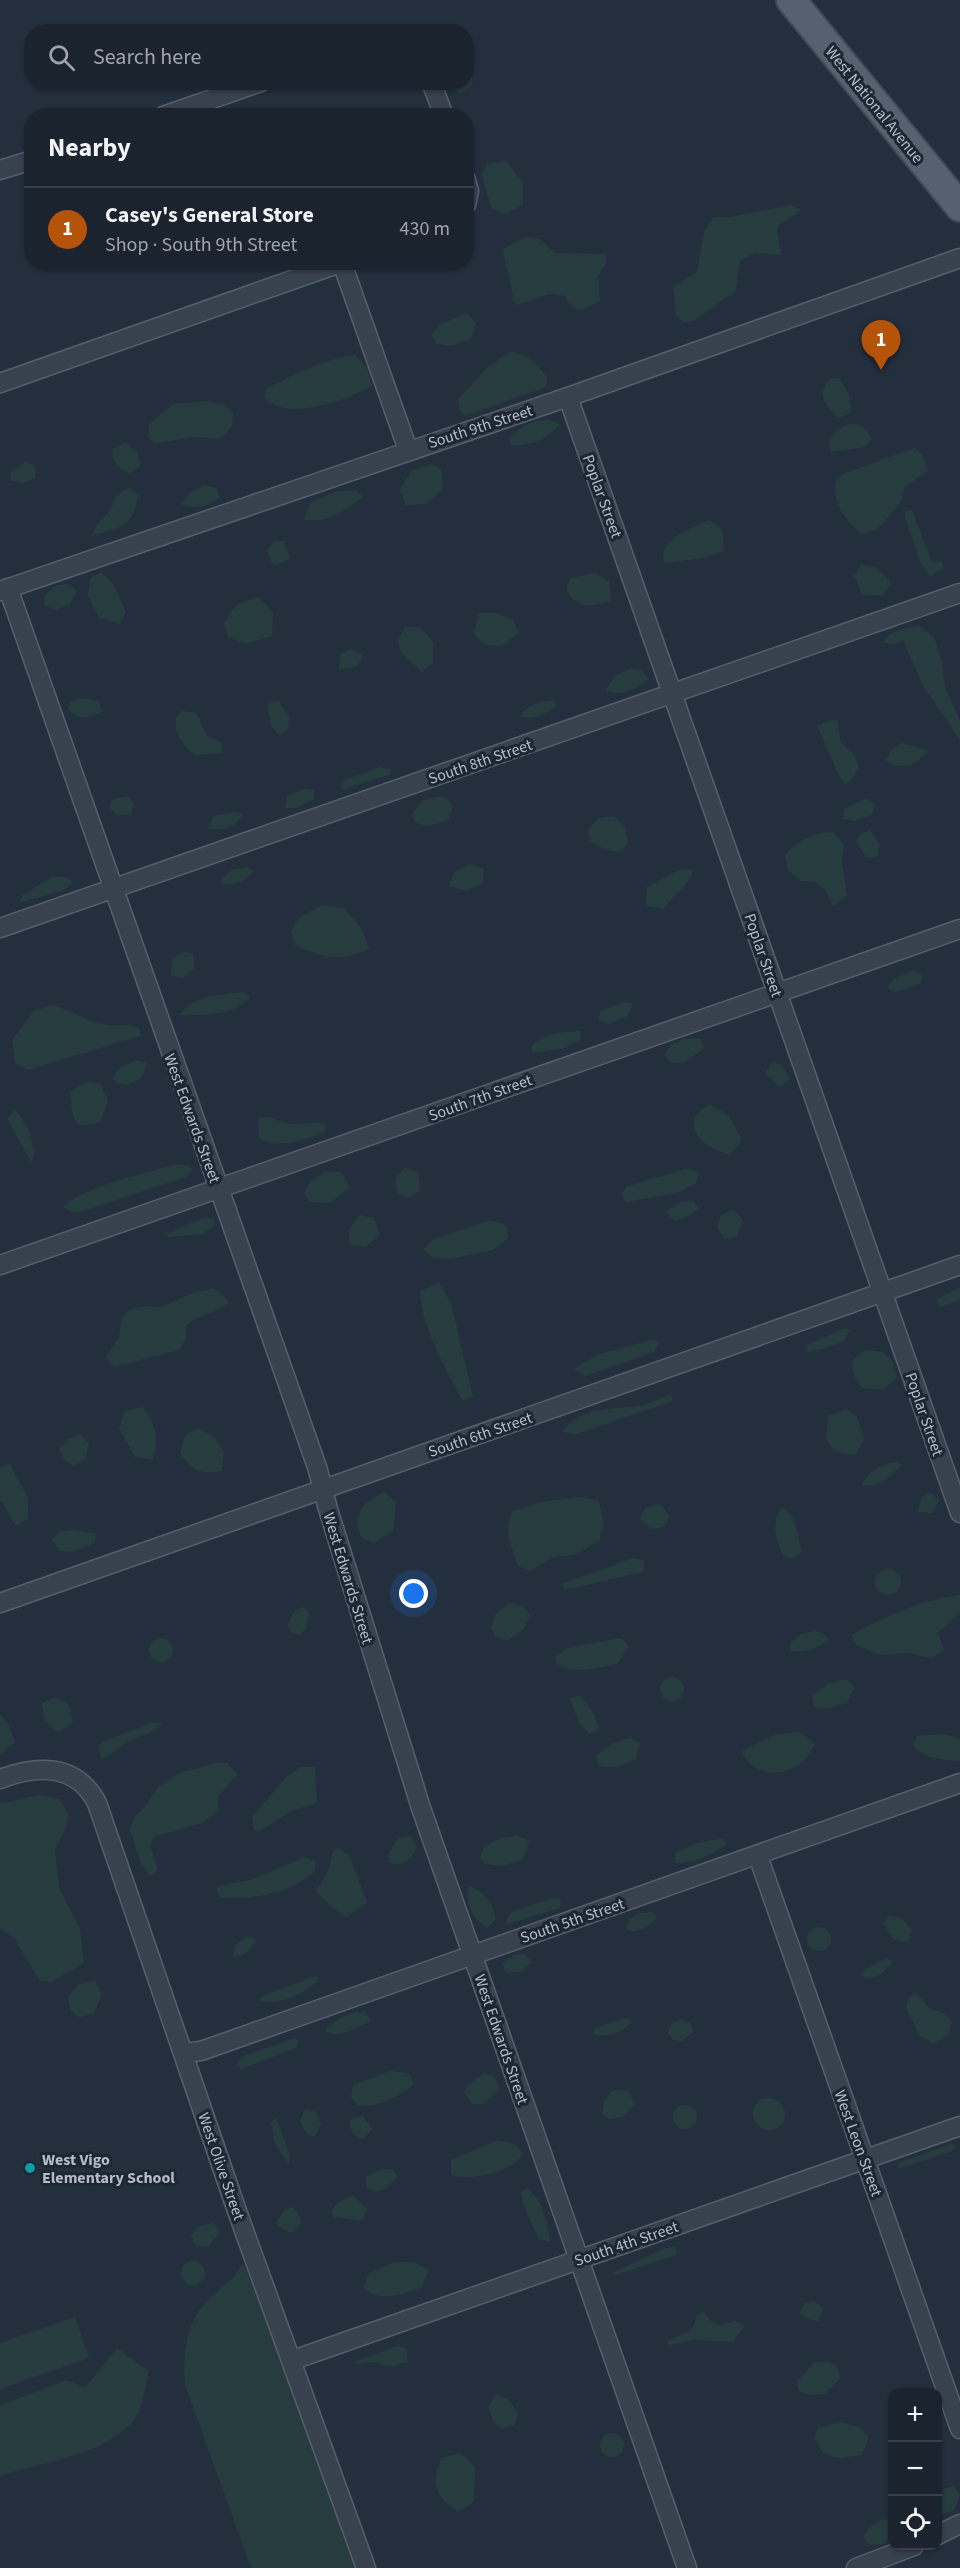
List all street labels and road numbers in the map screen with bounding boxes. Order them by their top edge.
street label: West National Avenue [820,41,928,168]
street label: South 9th Street [425,400,536,454]
street label: Poplar Street [577,452,628,542]
street label: South 8th Street [425,734,536,790]
street label: Poplar Street [738,911,788,1001]
street label: West Edwards Street [158,1051,226,1187]
street label: South 7th Street [426,1069,536,1127]
street label: Poplar Street [899,1370,949,1460]
street label: South 6th Street [425,1407,536,1463]
street label: West Edwards Street [318,1510,379,1647]
street label: South 5th Street [517,1893,628,1949]
street label: West Edwards Street [468,1971,534,2108]
street label: West Leon Street [829,2087,888,2200]
street label: West Olive Street [192,2109,250,2224]
street label: South 4th Street [571,2216,682,2272]

